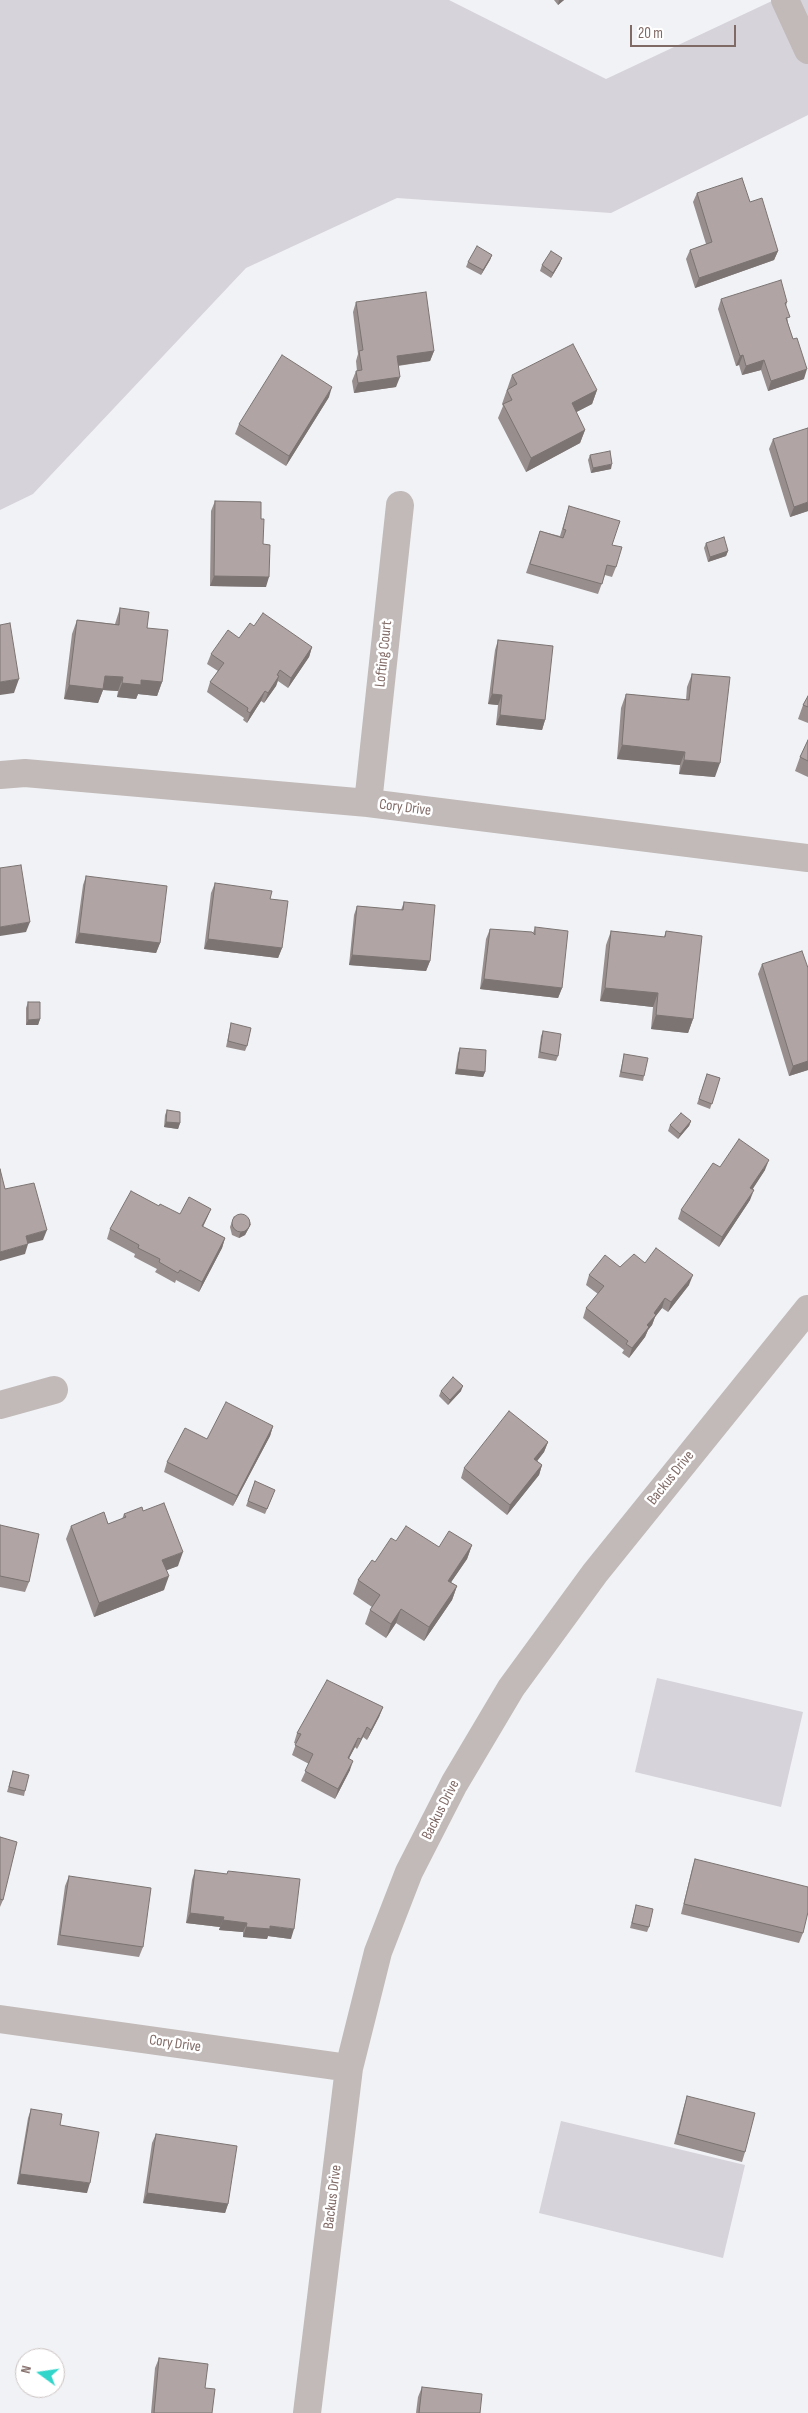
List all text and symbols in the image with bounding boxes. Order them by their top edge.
scale bar [633,15,739,47]
text: 20 m [638,24,663,43]
street label: Lofting Court [372,620,396,688]
street label: Cory Drive [378,796,432,820]
street label: Backus Drive [644,1447,698,1509]
street label: Backus Drive [418,1777,464,1843]
street label: Cory Drive [148,2031,202,2057]
street label: Backus Drive [320,2164,346,2230]
north arrow [15,2348,65,2398]
text: N [17,2364,35,2375]

